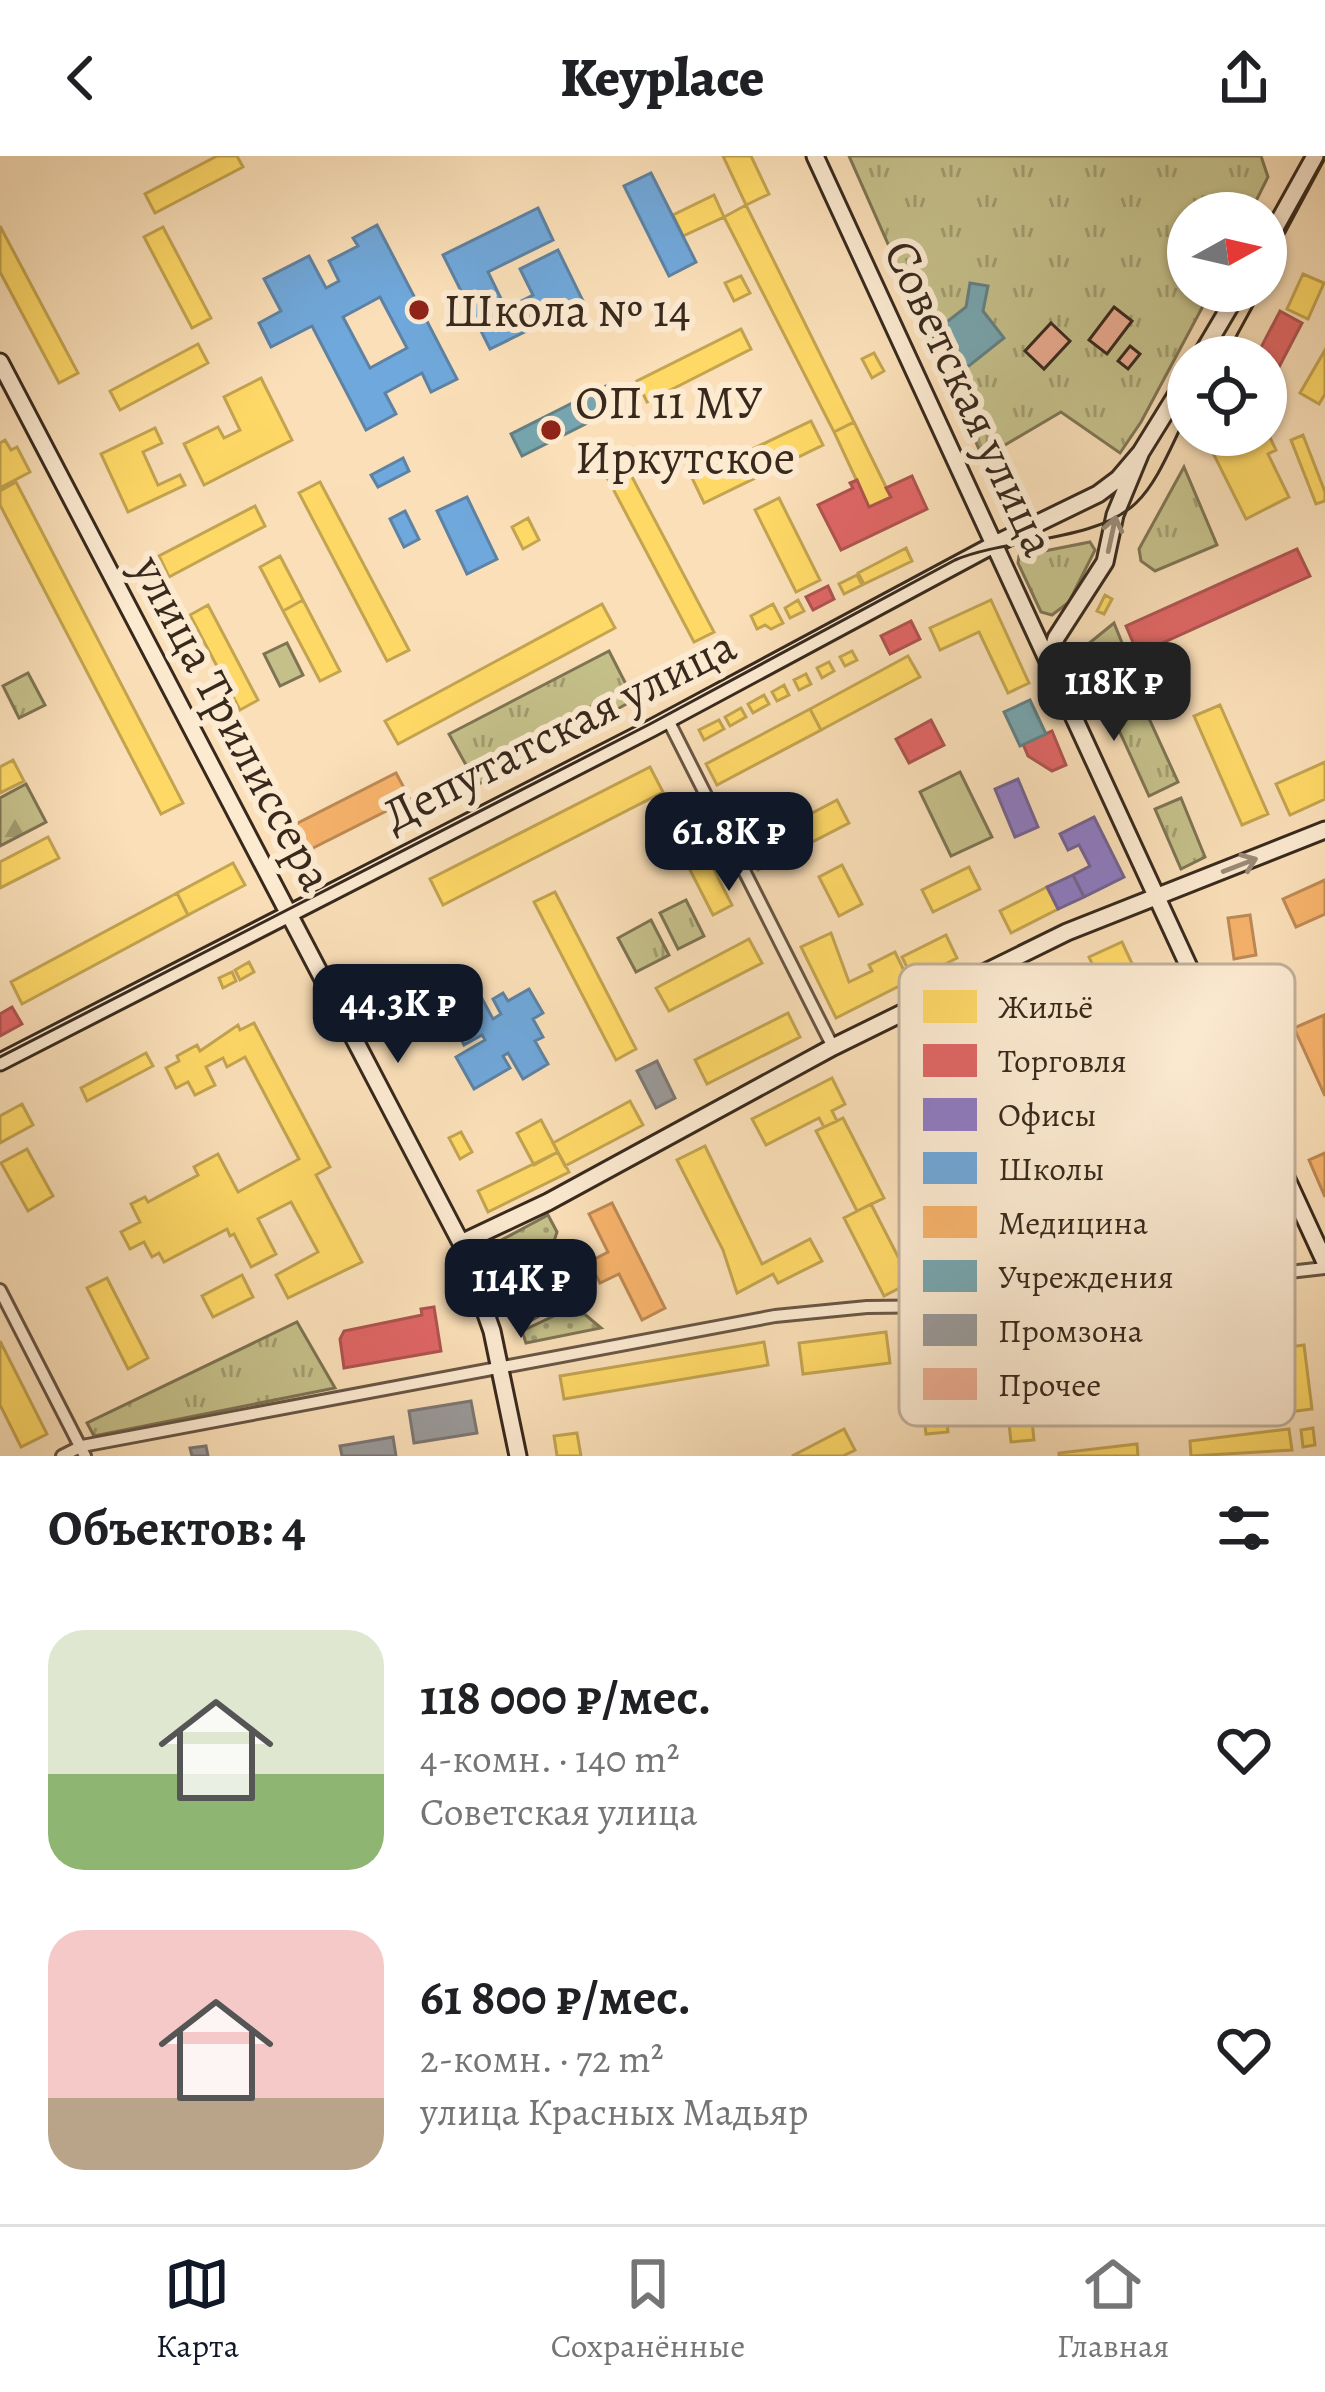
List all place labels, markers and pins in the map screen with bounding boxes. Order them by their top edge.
place label: Школа № 14 [443,277,691,343]
marker: Школа № 14 [406,297,432,323]
place label: ОП 11 МУ Иркутское [575,369,795,490]
marker: ОП 11 МУ Иркутское [538,417,564,443]
pin: 118K ₽ [1016,642,1212,744]
pin: 61.8K ₽ [618,792,840,894]
pin: 44.3K ₽ [287,964,509,1066]
pin: 114K ₽ [423,1239,619,1341]

